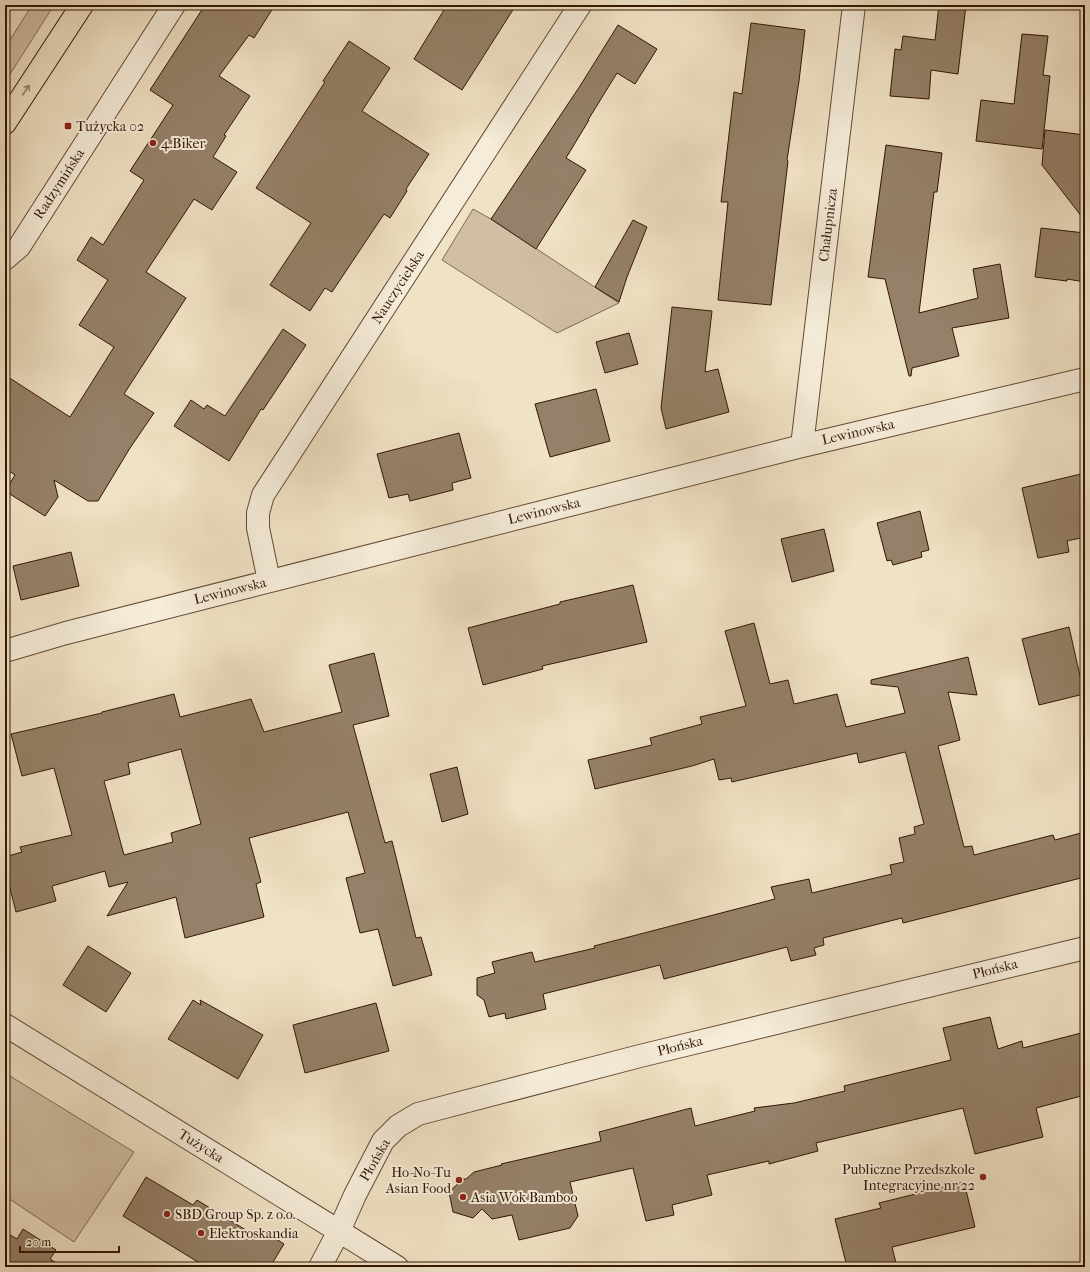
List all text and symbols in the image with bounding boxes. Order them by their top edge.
one-way arrow [22,85,30,96]
place label: Tużycka 02 [76,118,144,135]
marker: Tużycka 02 [63,121,73,131]
place label: 4.Biker [161,135,205,152]
marker: 4.Biker [148,138,158,148]
street label: Radzymińska [30,145,88,223]
street label: Chałupnicza [815,187,841,263]
street label: Nauczycielska [368,247,428,327]
street label: Lewinowska [820,415,896,449]
street label: Lewinowska [506,494,582,528]
street label: Lewinowska [192,574,268,608]
street label: Płońska [971,955,1020,983]
street label: Płońska [656,1032,705,1060]
street label: Tużycka [175,1125,227,1167]
street label: Płońska [356,1135,394,1184]
place label: Publiczne Przedszkole Integracyjne nr 22 [842,1161,975,1194]
place label: Ho-No-Tu Asian Food [385,1164,451,1197]
marker: Publiczne Przedszkole Integracyjne nr 22 [978,1172,988,1182]
marker: Ho-No-Tu Asian Food [454,1175,464,1185]
place label: Asia Wok Bamboo [470,1189,578,1206]
marker: Asia Wok Bamboo [458,1192,468,1202]
place label: SBD Group Sp. z o.o. [175,1206,296,1223]
marker: SBD Group Sp. z o.o. [162,1209,172,1219]
place label: Elektroskandia [209,1225,299,1242]
scale bar [20,1228,119,1254]
marker: Elektroskandia [196,1228,206,1238]
text: 20 m [26,1235,51,1249]

